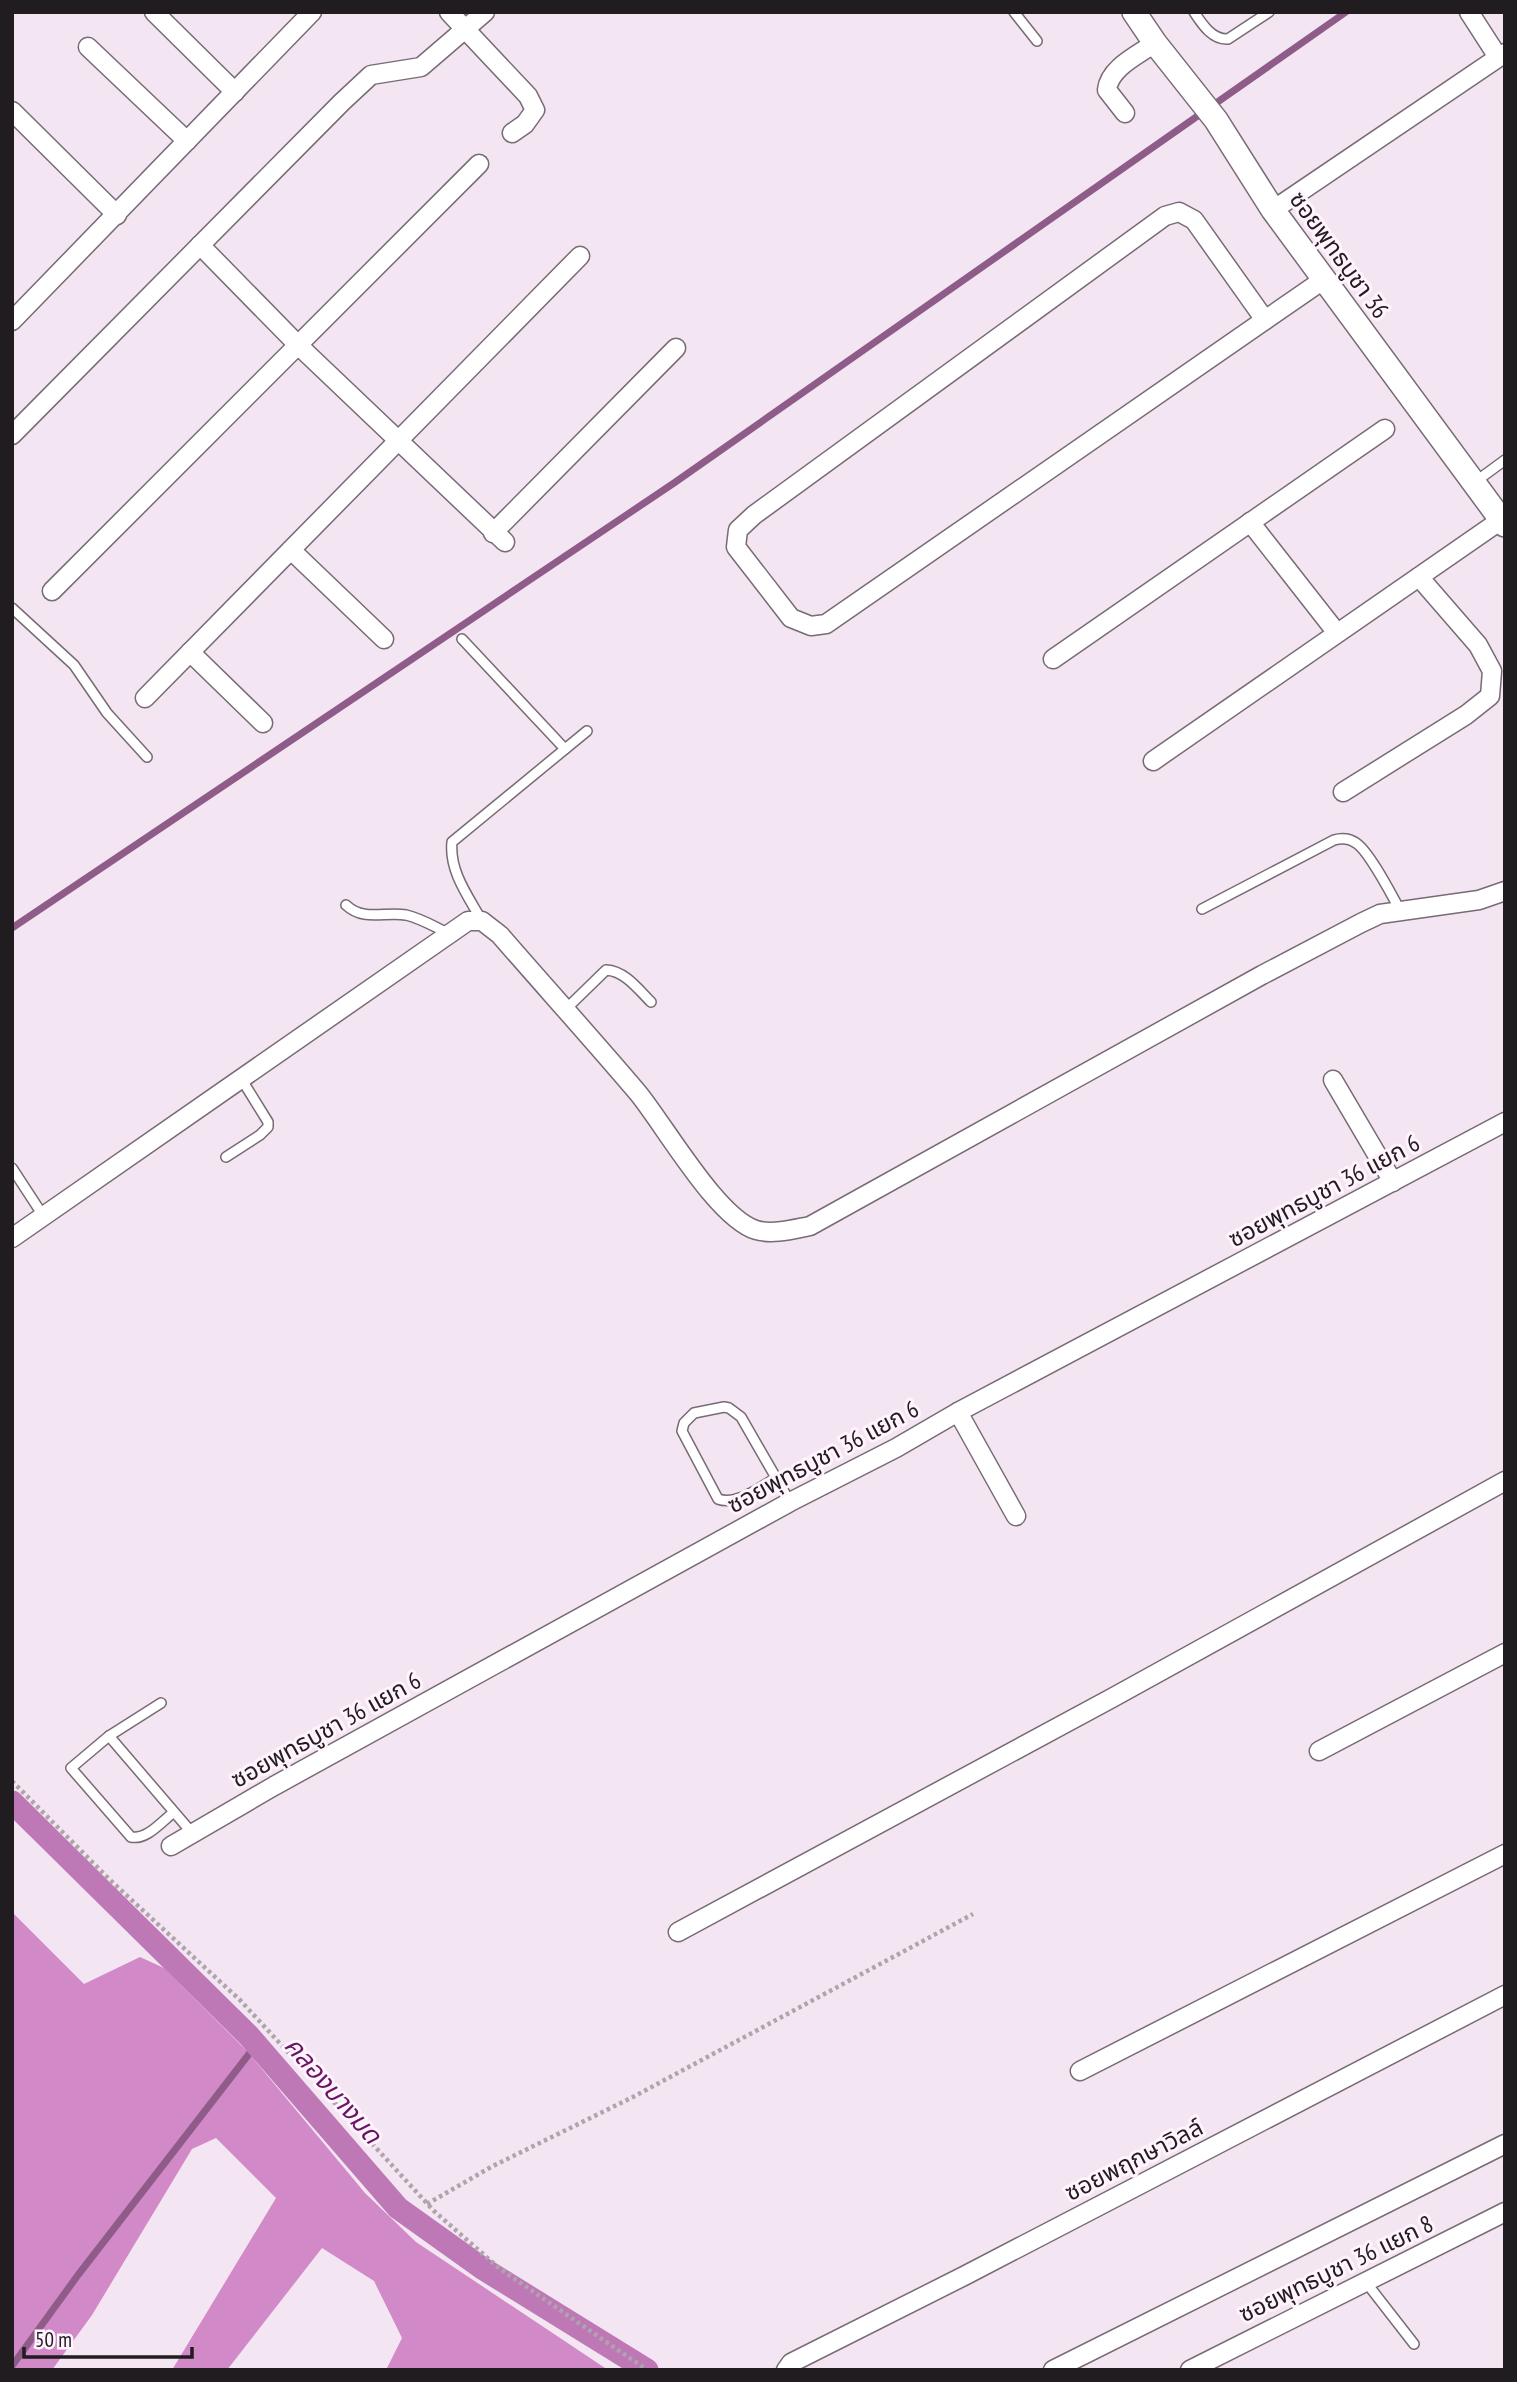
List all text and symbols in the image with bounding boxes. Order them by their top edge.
street label: ซอยพุทธบูชา 36 [1283,185,1396,324]
street label: ซอยพุทธบูชา 36 แยก 6 [1223,1127,1425,1254]
street label: ซอยพุทธบูชา 36 แยก 6 [722,1393,924,1520]
street label: ซอยพุทธบูชา 36 แยก 6 [225,1665,426,1795]
water label: คลองบางมด [278,2029,390,2151]
street label: ซอยพฤกษาวิลล์ [1059,2111,1208,2208]
street label: ซอยพุทธบูชา 36 แยก 8 [1234,2208,1438,2329]
scale bar [24,2316,192,2360]
text: 50 m [35,2326,72,2353]

